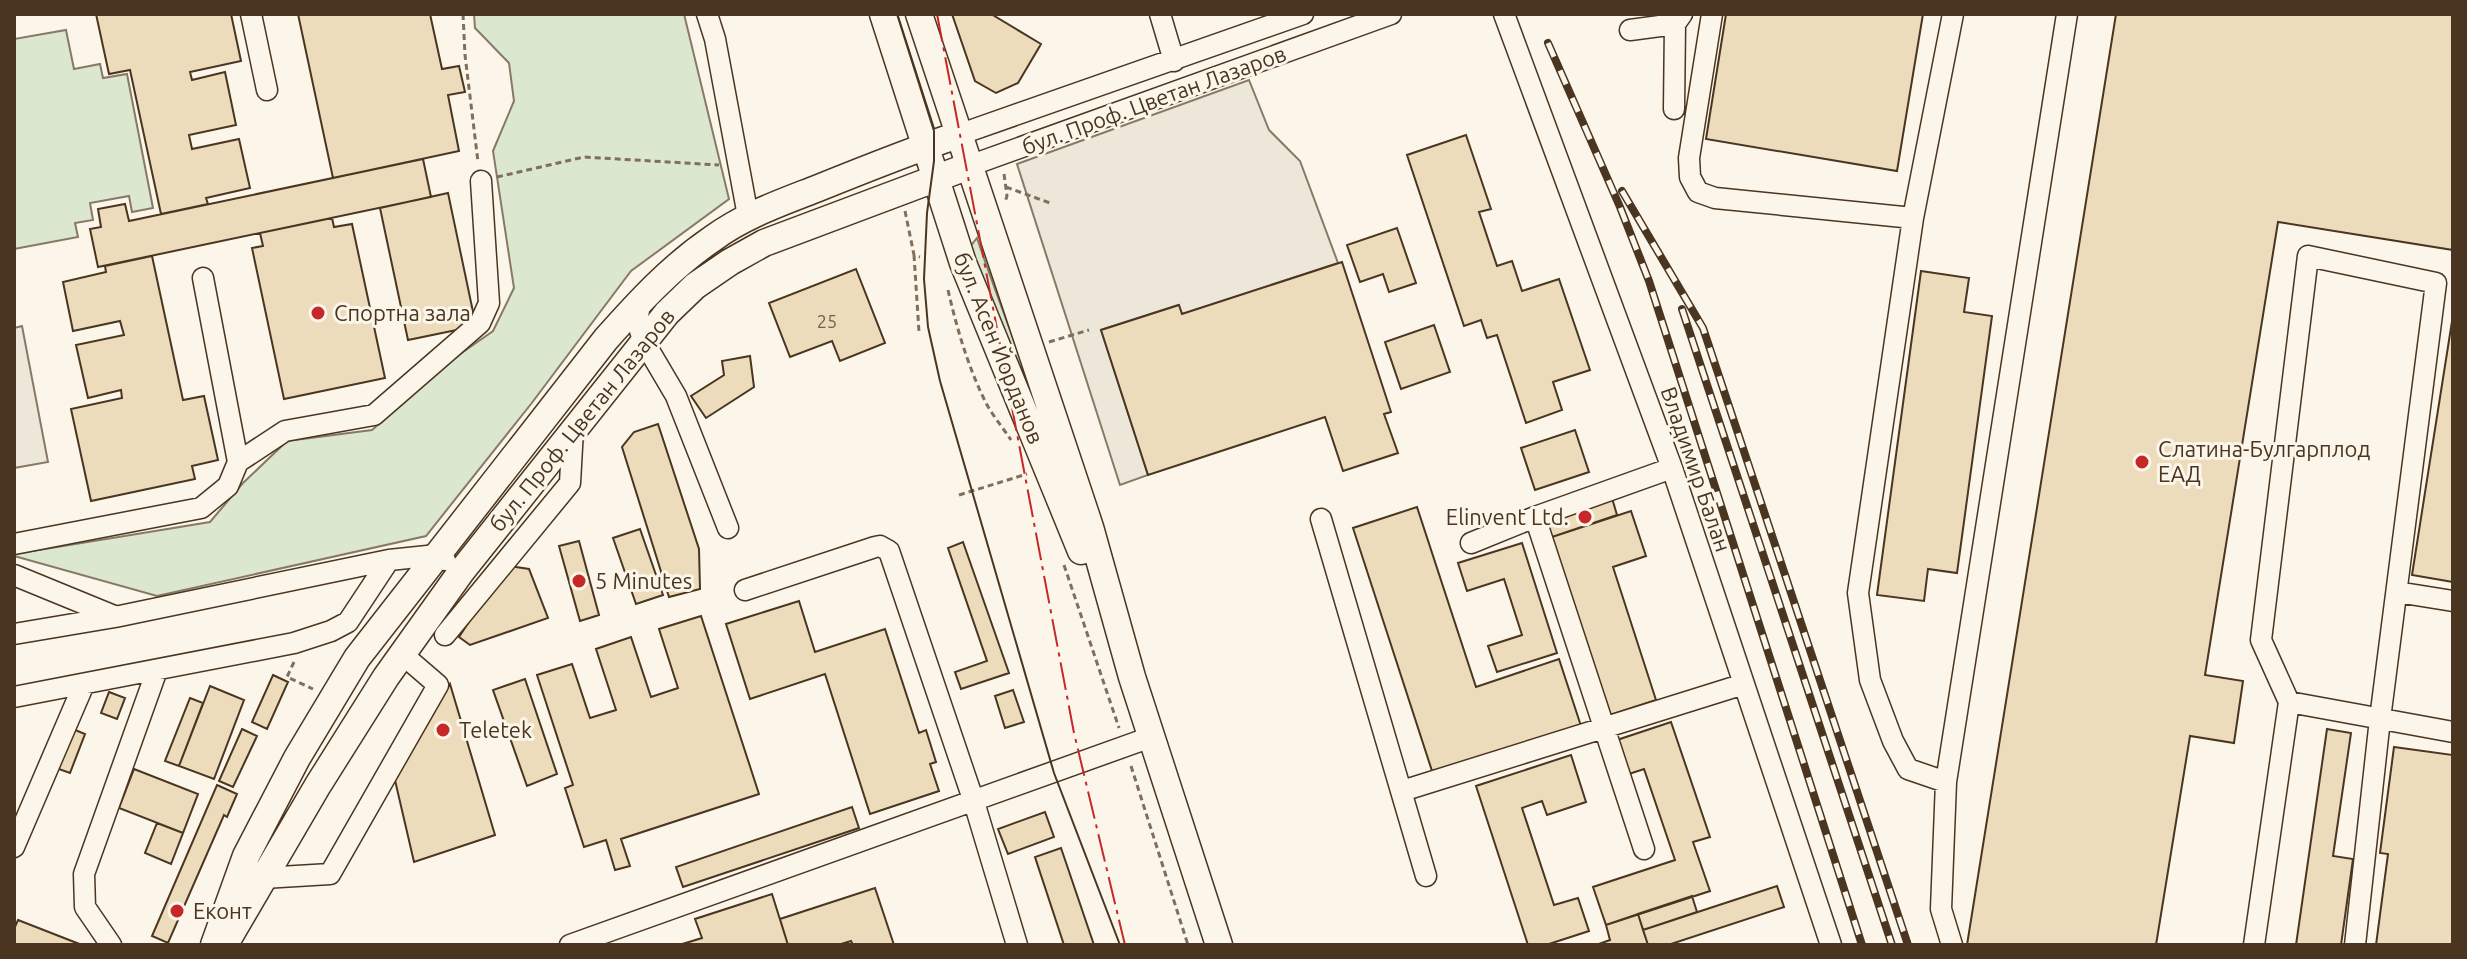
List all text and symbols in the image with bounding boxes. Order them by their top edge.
street label: бул. Проф. Цветан Лазаров [1018,40,1289,159]
street label: бул. Асен Йорданов [950,248,1049,447]
place label: Спортна зала [334,300,471,325]
street label: бул. Проф. Цветан Лазаров [484,303,679,536]
marker: Спортна зала [309,304,327,322]
house number: 25 [817,311,837,331]
street label: Владимир Балан [1657,383,1736,555]
place label: Слатина-Булгарплод ЕАД [2158,436,2370,486]
marker: Слатина-Булгарплод ЕАД [2133,453,2151,471]
place label: Elinvent Ltd. [1446,504,1569,529]
marker: Elinvent Ltd. [1576,508,1594,526]
place label: 5 Minutes [595,568,692,593]
marker: 5 Minutes [570,572,588,590]
place label: Teletek [459,717,532,742]
marker: Teletek [434,721,452,739]
place label: Еконт [193,898,252,923]
marker: Еконт [168,902,186,920]

